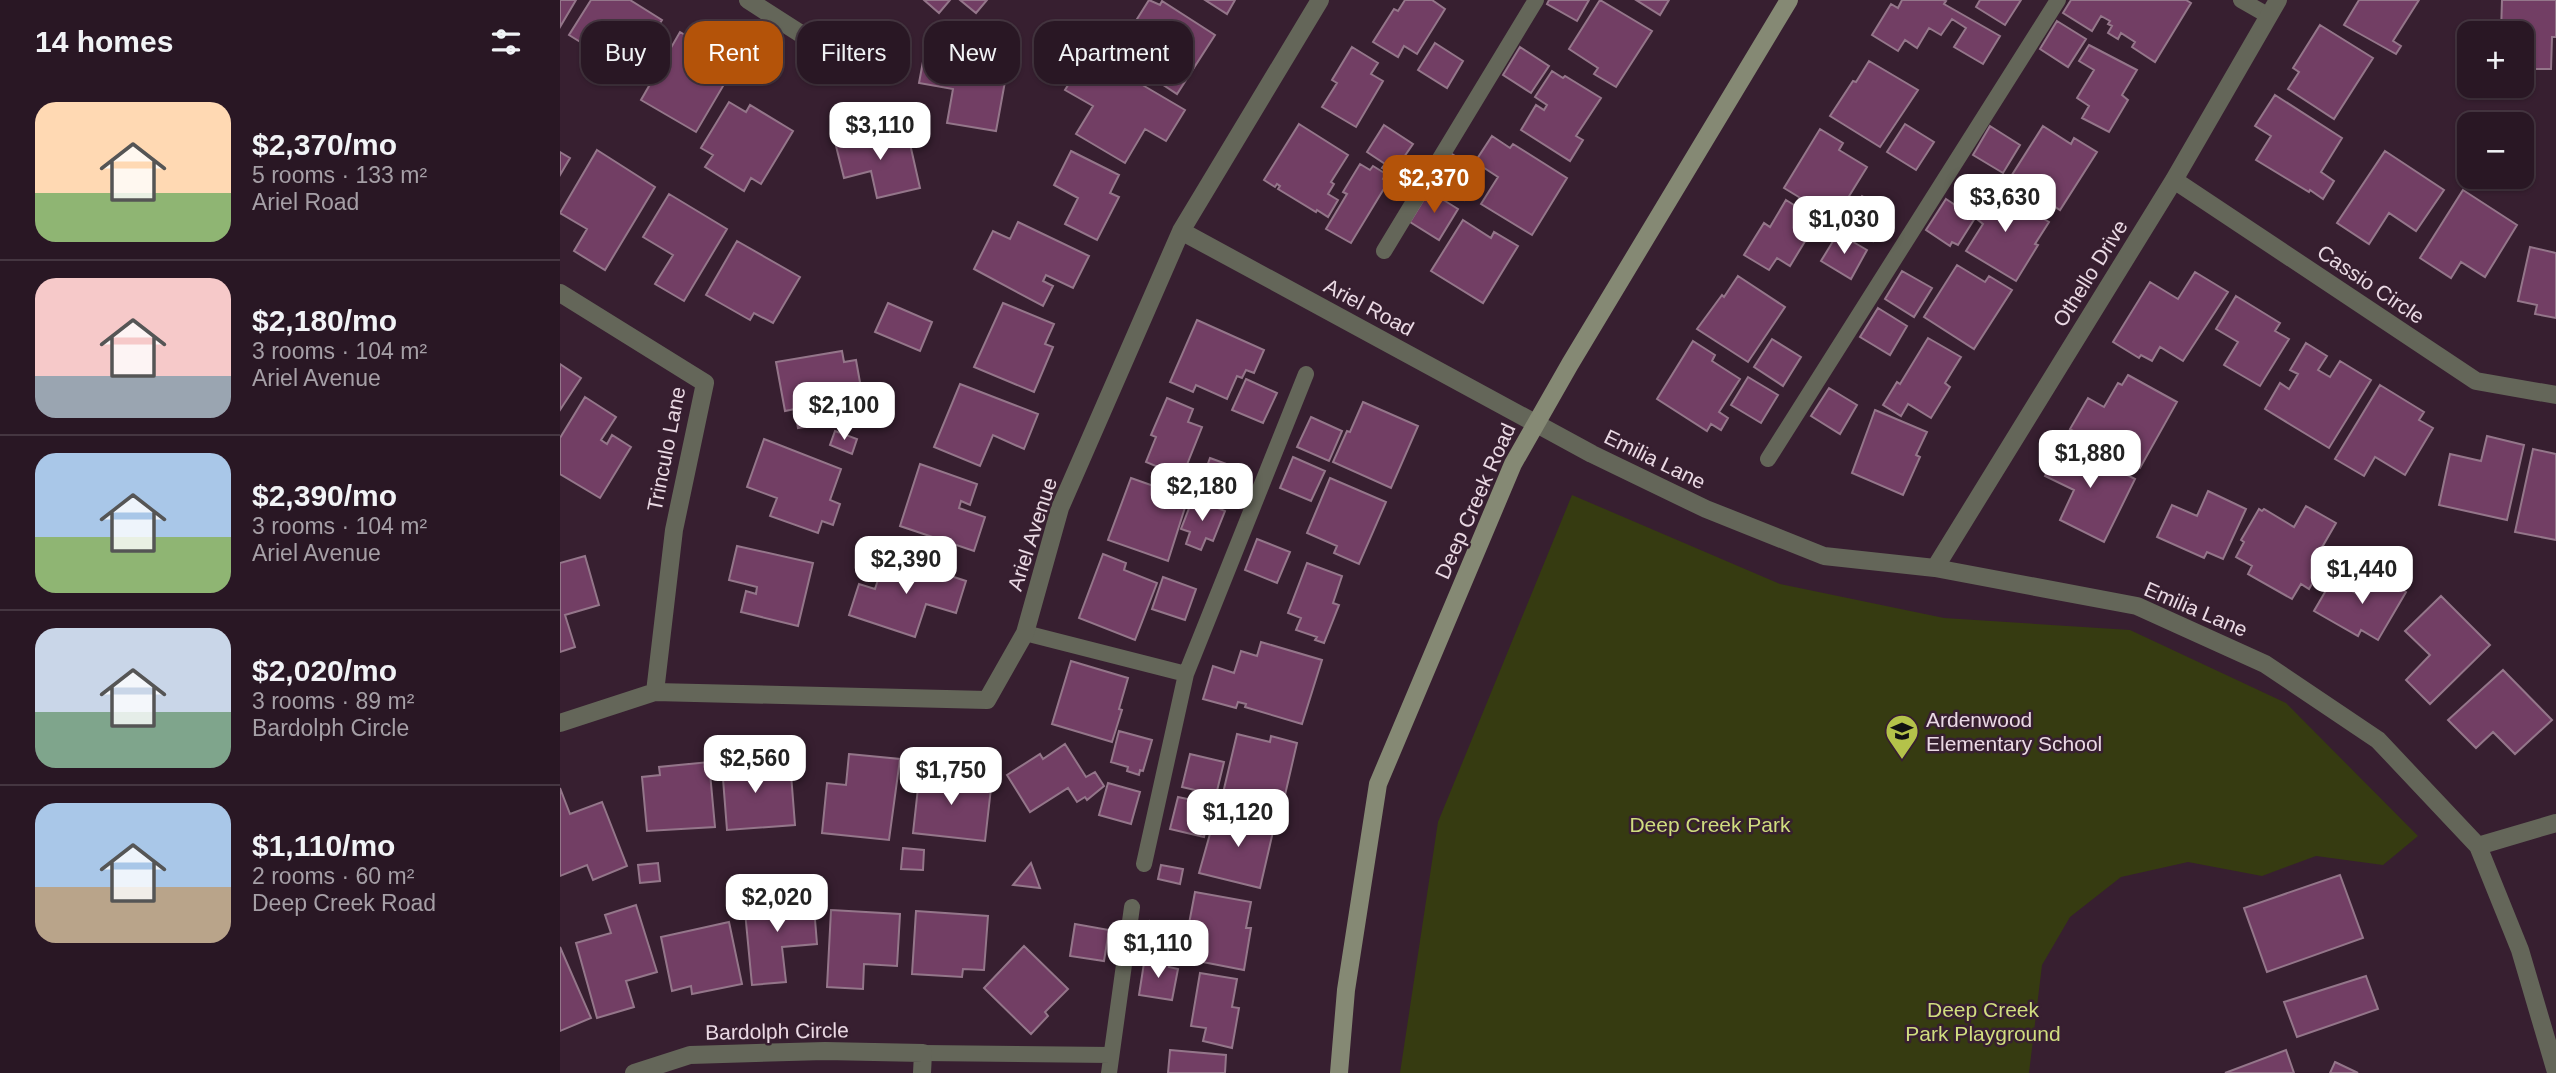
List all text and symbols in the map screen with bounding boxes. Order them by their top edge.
chip: Buy [581,21,670,84]
chip: Rent [684,21,783,84]
chip: Filters [797,21,910,84]
chip: New [924,21,1020,84]
chip: Apartment [1034,21,1193,84]
map controls [2457,21,2534,189]
button: + [2457,21,2534,98]
icon: filters [487,23,525,61]
text: 14 homes [35,25,173,58]
pin: $3,110 [823,102,937,162]
text: $3,110 [845,112,915,138]
button: − [2457,112,2534,189]
text: $2,370/mo [252,128,397,161]
icon: home [91,130,175,214]
pin: $2,370 [1377,156,1491,215]
text: 5 rooms · 133 m² [252,162,427,188]
text: $2,370 [1399,165,1469,191]
pin: $3,630 [1948,174,2062,234]
text: $3,630 [1970,184,2040,210]
text: Ariel Road [252,189,359,215]
pin: $1,030 [1787,196,1901,256]
text: $1,030 [1809,206,1879,232]
street label: Othello Drive [2048,215,2132,331]
street label: Cassio Circle [2313,240,2429,328]
street label: Ariel Road [1320,274,1418,340]
text: $2,180/mo [252,304,397,337]
icon: home [91,306,175,390]
text: 3 rooms · 104 m² [252,338,427,364]
text: Ariel Avenue [252,365,381,391]
pin: $2,100 [787,382,901,442]
street label: Trinculo Lane [643,385,689,513]
text: $2,100 [809,392,879,418]
street label: Deep Creek Road [1430,420,1520,582]
street label: Emilia Lane [1601,425,1709,493]
pin: $1,880 [2033,430,2147,490]
text: $1,880 [2055,440,2125,466]
pin: $2,180 [1145,463,1259,523]
text: $2,180 [1167,473,1237,499]
street label: Ariel Avenue [1003,475,1061,593]
text: $2,390/mo [252,479,397,512]
icon: home [91,481,175,565]
text: 3 rooms · 104 m² [252,513,427,539]
pin: $2,390 [849,536,963,596]
text: Ariel Avenue [252,540,381,566]
text: $2,390 [871,546,941,572]
pin: $1,440 [2305,546,2419,606]
text: $1,440 [2327,556,2397,582]
street label: Emilia Lane [2141,577,2251,641]
text: $2,020/mo [252,654,397,687]
icon: home [91,656,175,740]
text: 3 rooms · 89 m² [252,688,414,714]
place label: Ardenwood Elementary School [1926,708,2102,755]
school or university icon: Ardenwood Elementary School [1883,712,1921,761]
text: Bardolph Circle [252,715,409,741]
pin: $2,560 [698,736,812,795]
text: $2,560 [720,745,790,771]
pin: $1,750 [894,748,1008,807]
text: $1,750 [916,757,986,783]
pin: $1,120 [1181,790,1295,849]
text: $1,120 [1203,799,1273,825]
park label: Deep Creek Park [1629,813,1791,836]
text: $1,110/mo [252,829,395,862]
icon: home [91,831,175,915]
text: 2 rooms · 60 m² [252,863,414,889]
pin: $2,020 [720,874,834,934]
text: $2,020 [742,884,812,910]
text: Deep Creek Road [252,890,436,916]
pin: $1,110 [1101,920,1215,980]
text: $1,110 [1123,930,1193,956]
park label: Deep Creek Park Playground [1905,998,2061,1045]
street label: Bardolph Circle [705,1018,849,1044]

